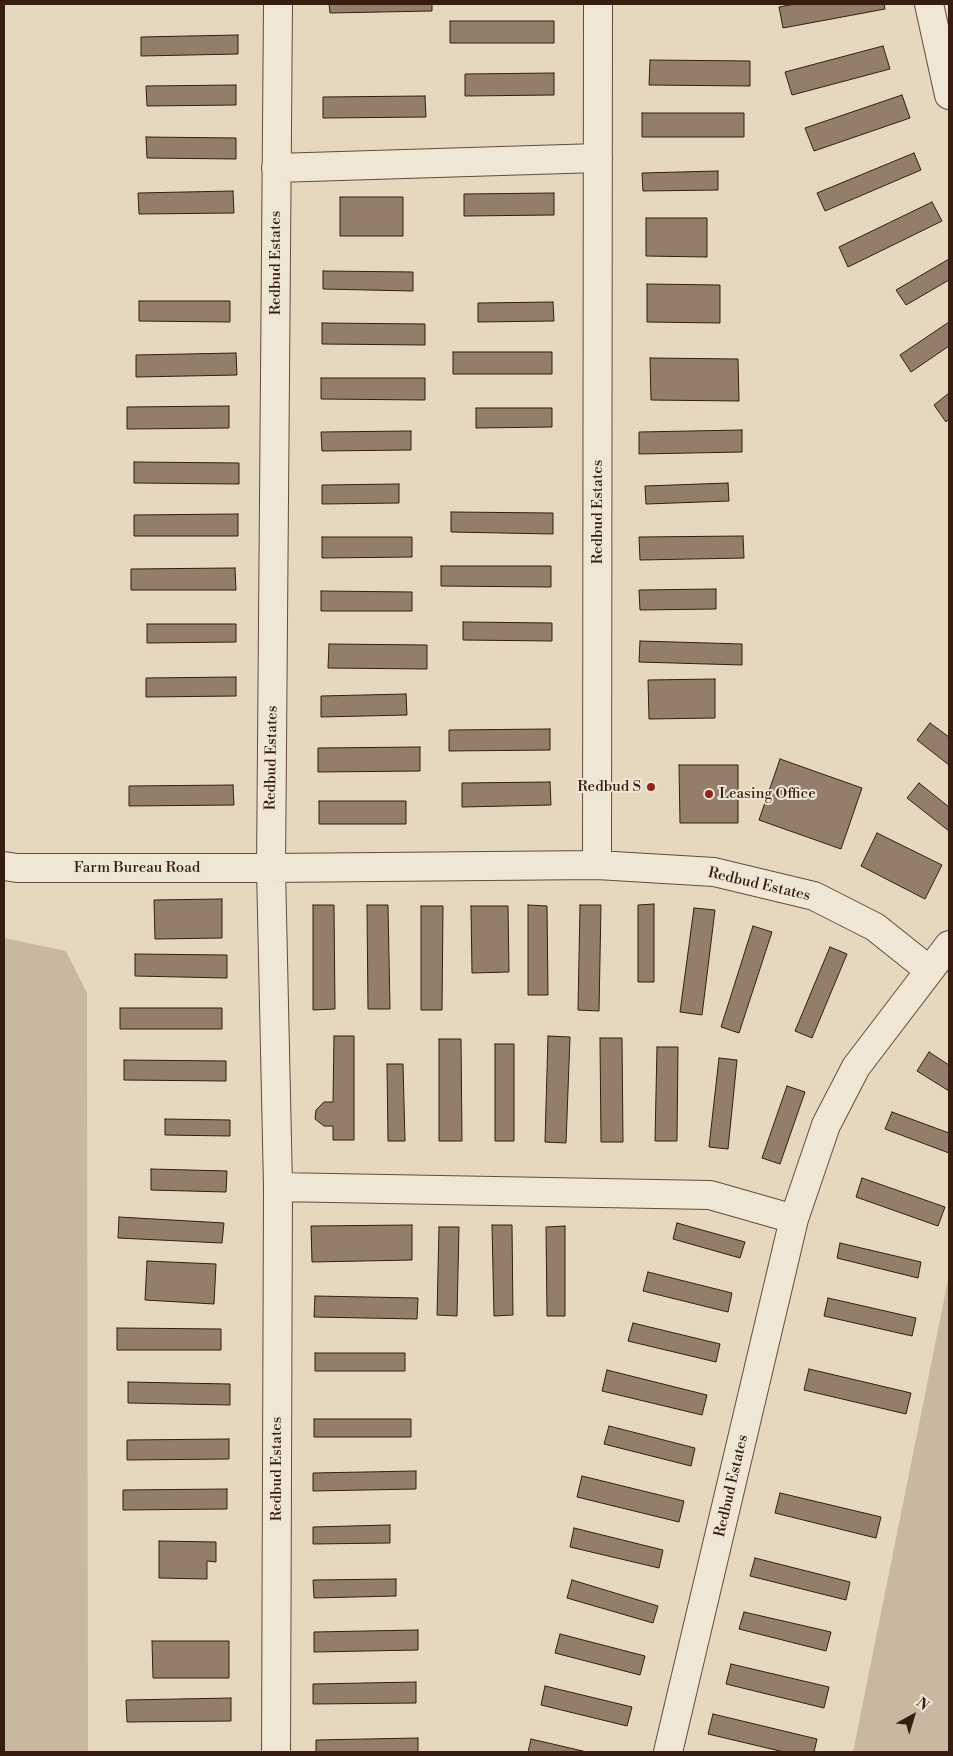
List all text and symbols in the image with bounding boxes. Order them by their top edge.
street label: Redbud Estates [267,211,285,315]
street label: Redbud Estates [589,460,607,564]
street label: Redbud Estates [262,706,282,810]
place label: Redbud S [577,778,641,796]
marker: Redbud S [645,781,657,793]
place label: Leasing Office [719,785,816,803]
marker: Leasing Office [703,788,715,800]
street label: Farm Bureau Road [74,859,200,877]
street label: Redbud Estates [706,864,812,906]
street label: Redbud Estates [268,1417,286,1521]
street label: Redbud Estates [711,1433,753,1539]
north arrow [888,1691,938,1741]
text: N [912,1694,932,1715]

